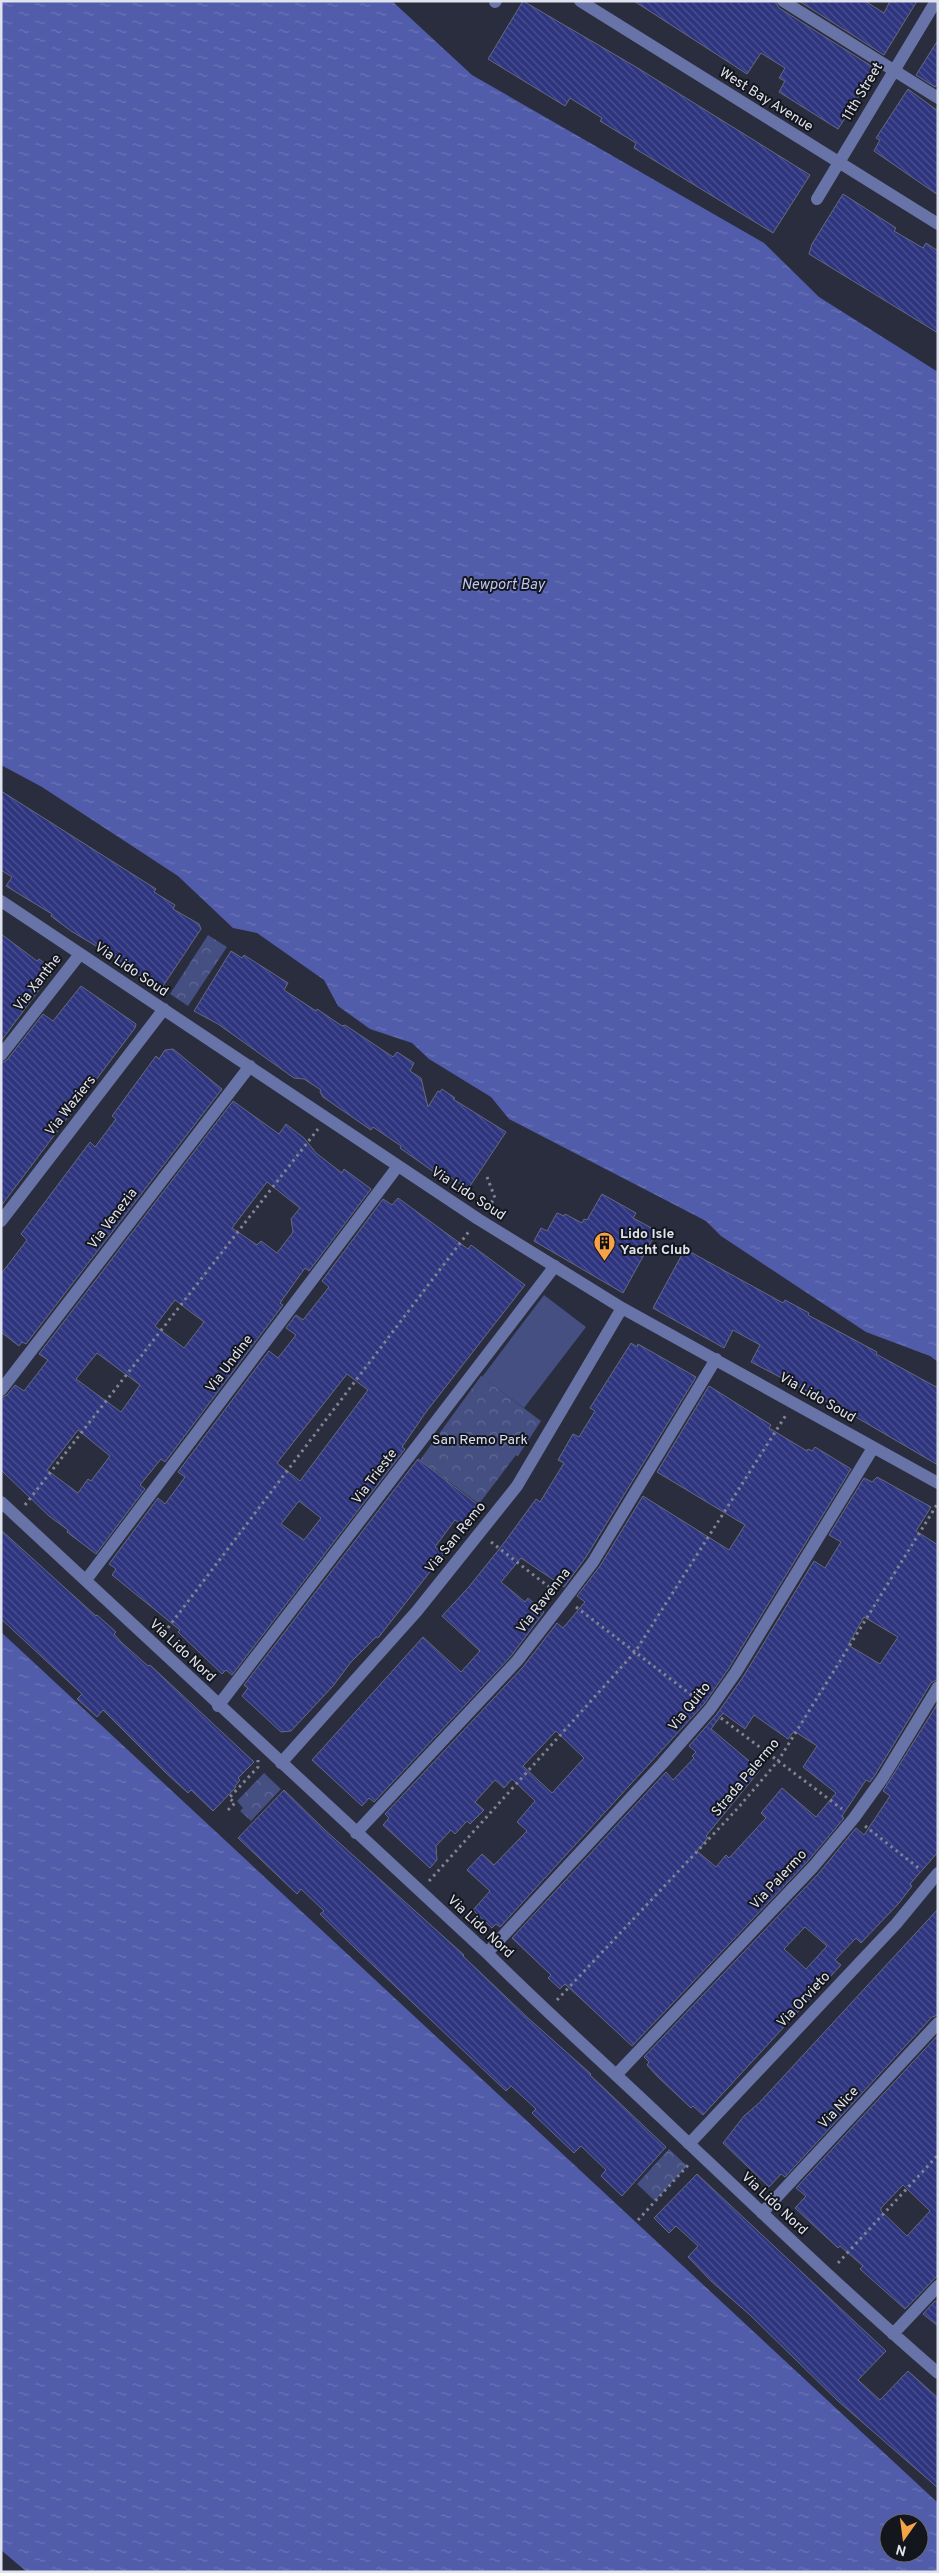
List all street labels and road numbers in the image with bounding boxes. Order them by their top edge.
street label: 11th Street [839,60,887,124]
street label: West Bay Avenue [716,64,816,136]
street label: Via Lido Soud [91,939,171,1001]
street label: Via Xanthe [11,951,65,1015]
street label: Via Waziers [42,1072,100,1140]
street label: Via Lido Soud [428,1164,508,1224]
street label: Via Venezia [85,1185,141,1253]
street label: Via Undine [203,1332,257,1396]
street label: Via Lido Soud [776,1369,858,1427]
street label: Via Trieste [349,1446,401,1508]
street label: Via San Remo [422,1499,490,1577]
street label: Via Ravenna [513,1565,575,1637]
street label: Via Lido Nord [145,1616,219,1686]
street label: Via Quito [665,1679,715,1735]
street label: Strada Palermo [708,1735,784,1821]
street label: Via Palermo [747,1846,811,1914]
street label: Via Lido Nord [443,1892,517,1962]
street label: Via Orvieto [774,1968,834,2031]
street label: Via Nice [815,2083,863,2133]
street label: Via Lido Nord [737,2169,811,2239]

